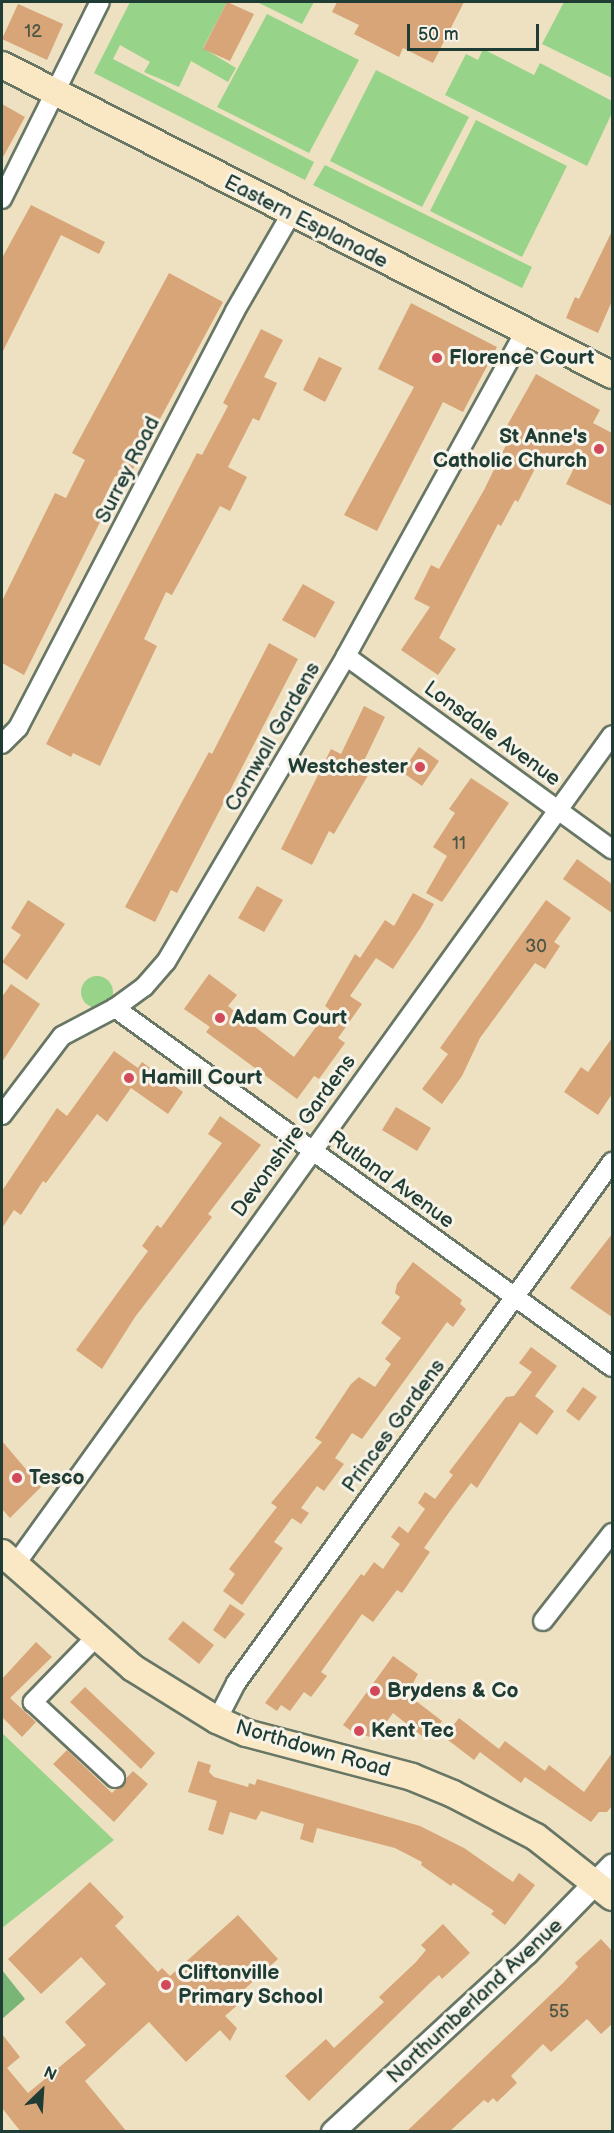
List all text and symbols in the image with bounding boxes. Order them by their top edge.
scale bar [410,12,542,50]
house number: 12 [24,21,42,43]
text: 50 m [418,24,459,45]
street label: Eastern Esplanade [220,170,392,274]
place label: Florence Court [449,345,594,371]
marker: Florence Court [430,351,444,365]
street label: Surrey Road [90,412,166,528]
place label: St Anne's Catholic Church [433,424,587,474]
marker: St Anne's Catholic Church [592,442,606,456]
street label: Cornwall Gardens [220,658,326,816]
street label: Lonsdale Avenue [419,676,565,792]
place label: Westchester [288,754,408,780]
marker: Westchester [413,760,427,774]
house number: 11 [452,833,466,855]
house number: 30 [525,936,547,958]
place label: Adam Court [232,1005,347,1031]
marker: Adam Court [213,1011,227,1025]
street label: Devonshire Gardens [227,1050,361,1222]
place label: Hamill Court [141,1065,262,1091]
marker: Hamill Court [122,1071,136,1085]
street label: Rutland Avenue [323,1126,459,1234]
street label: Princes Gardens [337,1354,451,1498]
place label: Tesco [29,1465,85,1491]
marker: Tesco [10,1471,24,1485]
place label: Brydens & Co [387,1678,518,1704]
marker: Brydens & Co [368,1684,382,1698]
street label: Northdown Road [233,1715,393,1783]
place label: Kent Tec [371,1718,454,1744]
marker: Kent Tec [352,1724,366,1738]
street label: Northumberland Avenue [382,1913,568,2089]
place label: Cliftonville Primary School [178,1960,324,2010]
marker: Cliftonville Primary School [159,1978,173,1992]
house number: 55 [549,2001,569,2023]
north arrow [12,2061,72,2121]
text: N [40,2063,59,2085]

